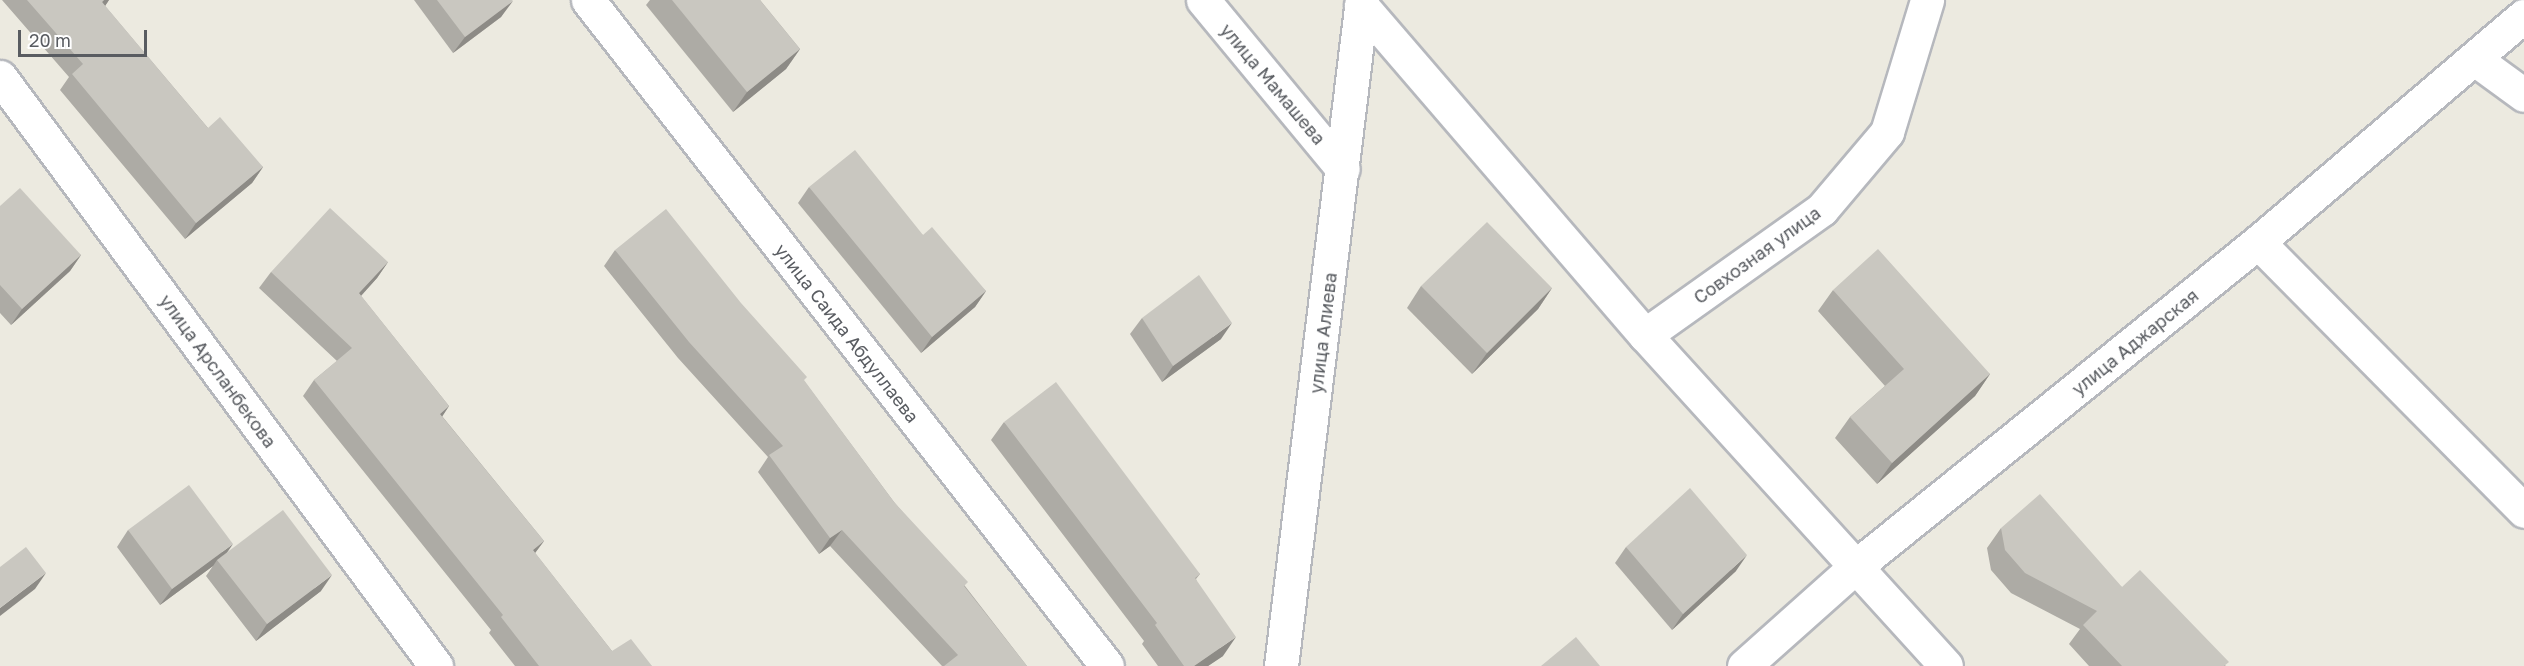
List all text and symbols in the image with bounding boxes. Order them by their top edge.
scale bar [21,18,150,56]
street label: улица Мамашева [1216,19,1330,149]
text: 20 m [29,29,71,51]
street label: Совхозная улица [1689,202,1825,308]
street label: улица Саида Абдуллаева [770,239,924,427]
street label: улица Алиева [1305,271,1341,395]
street label: улица Аджарская [2067,284,2203,400]
street label: улица Арсланбекова [155,290,281,452]

